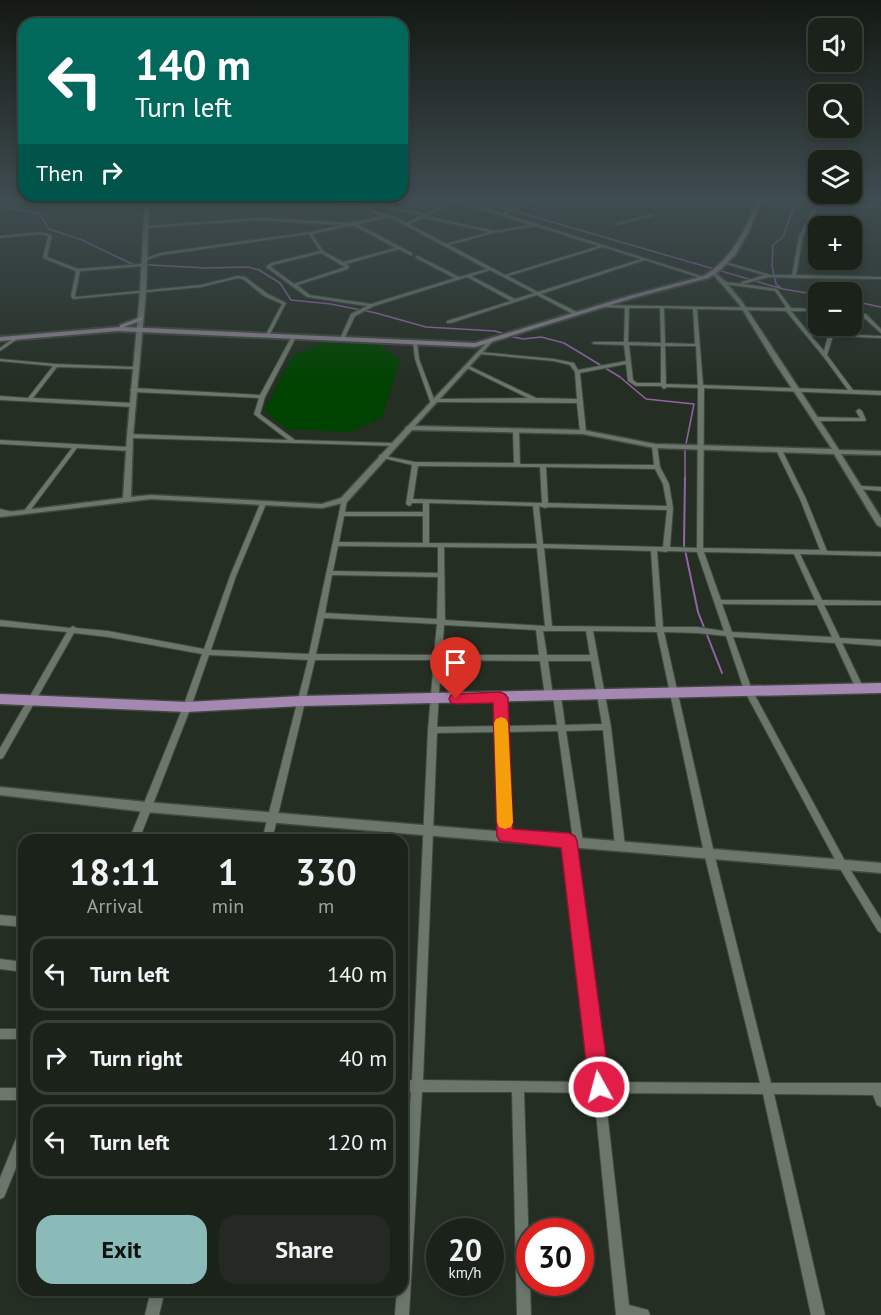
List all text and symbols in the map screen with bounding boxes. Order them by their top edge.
map controls [808,18,862,336]
button: sound [808,18,862,72]
text: 140 m [135,37,251,92]
icon: left [36,42,114,120]
button: search [808,84,862,138]
text: Turn left [135,90,232,124]
button: layers [808,150,862,204]
icon: right [95,156,128,189]
text: Then [36,159,83,187]
button: + [808,216,862,270]
button: − [808,282,862,336]
pin [430,637,481,699]
icon: arrive [439,646,472,679]
text: 18:11 [69,848,161,895]
text: 1 [218,848,238,895]
text: 330 [296,848,357,895]
text: Arrival [87,893,143,919]
text: min [212,893,244,919]
text: m [318,893,334,919]
icon: left [39,957,72,990]
text: Turn left [90,960,170,988]
text: 140 m [327,960,387,988]
icon: right [39,1041,72,1074]
text: Turn right [90,1044,182,1072]
text: 40 m [339,1044,387,1072]
position arrow [567,1055,631,1119]
icon: left [39,1125,72,1158]
text: Turn left [90,1128,170,1156]
text: 120 m [327,1128,387,1156]
button: Exit [36,1215,207,1284]
button: Share [219,1215,390,1284]
speed limit sign: 30 [516,1218,594,1296]
text: 20 [448,1230,482,1269]
text: km/h [449,1263,481,1282]

